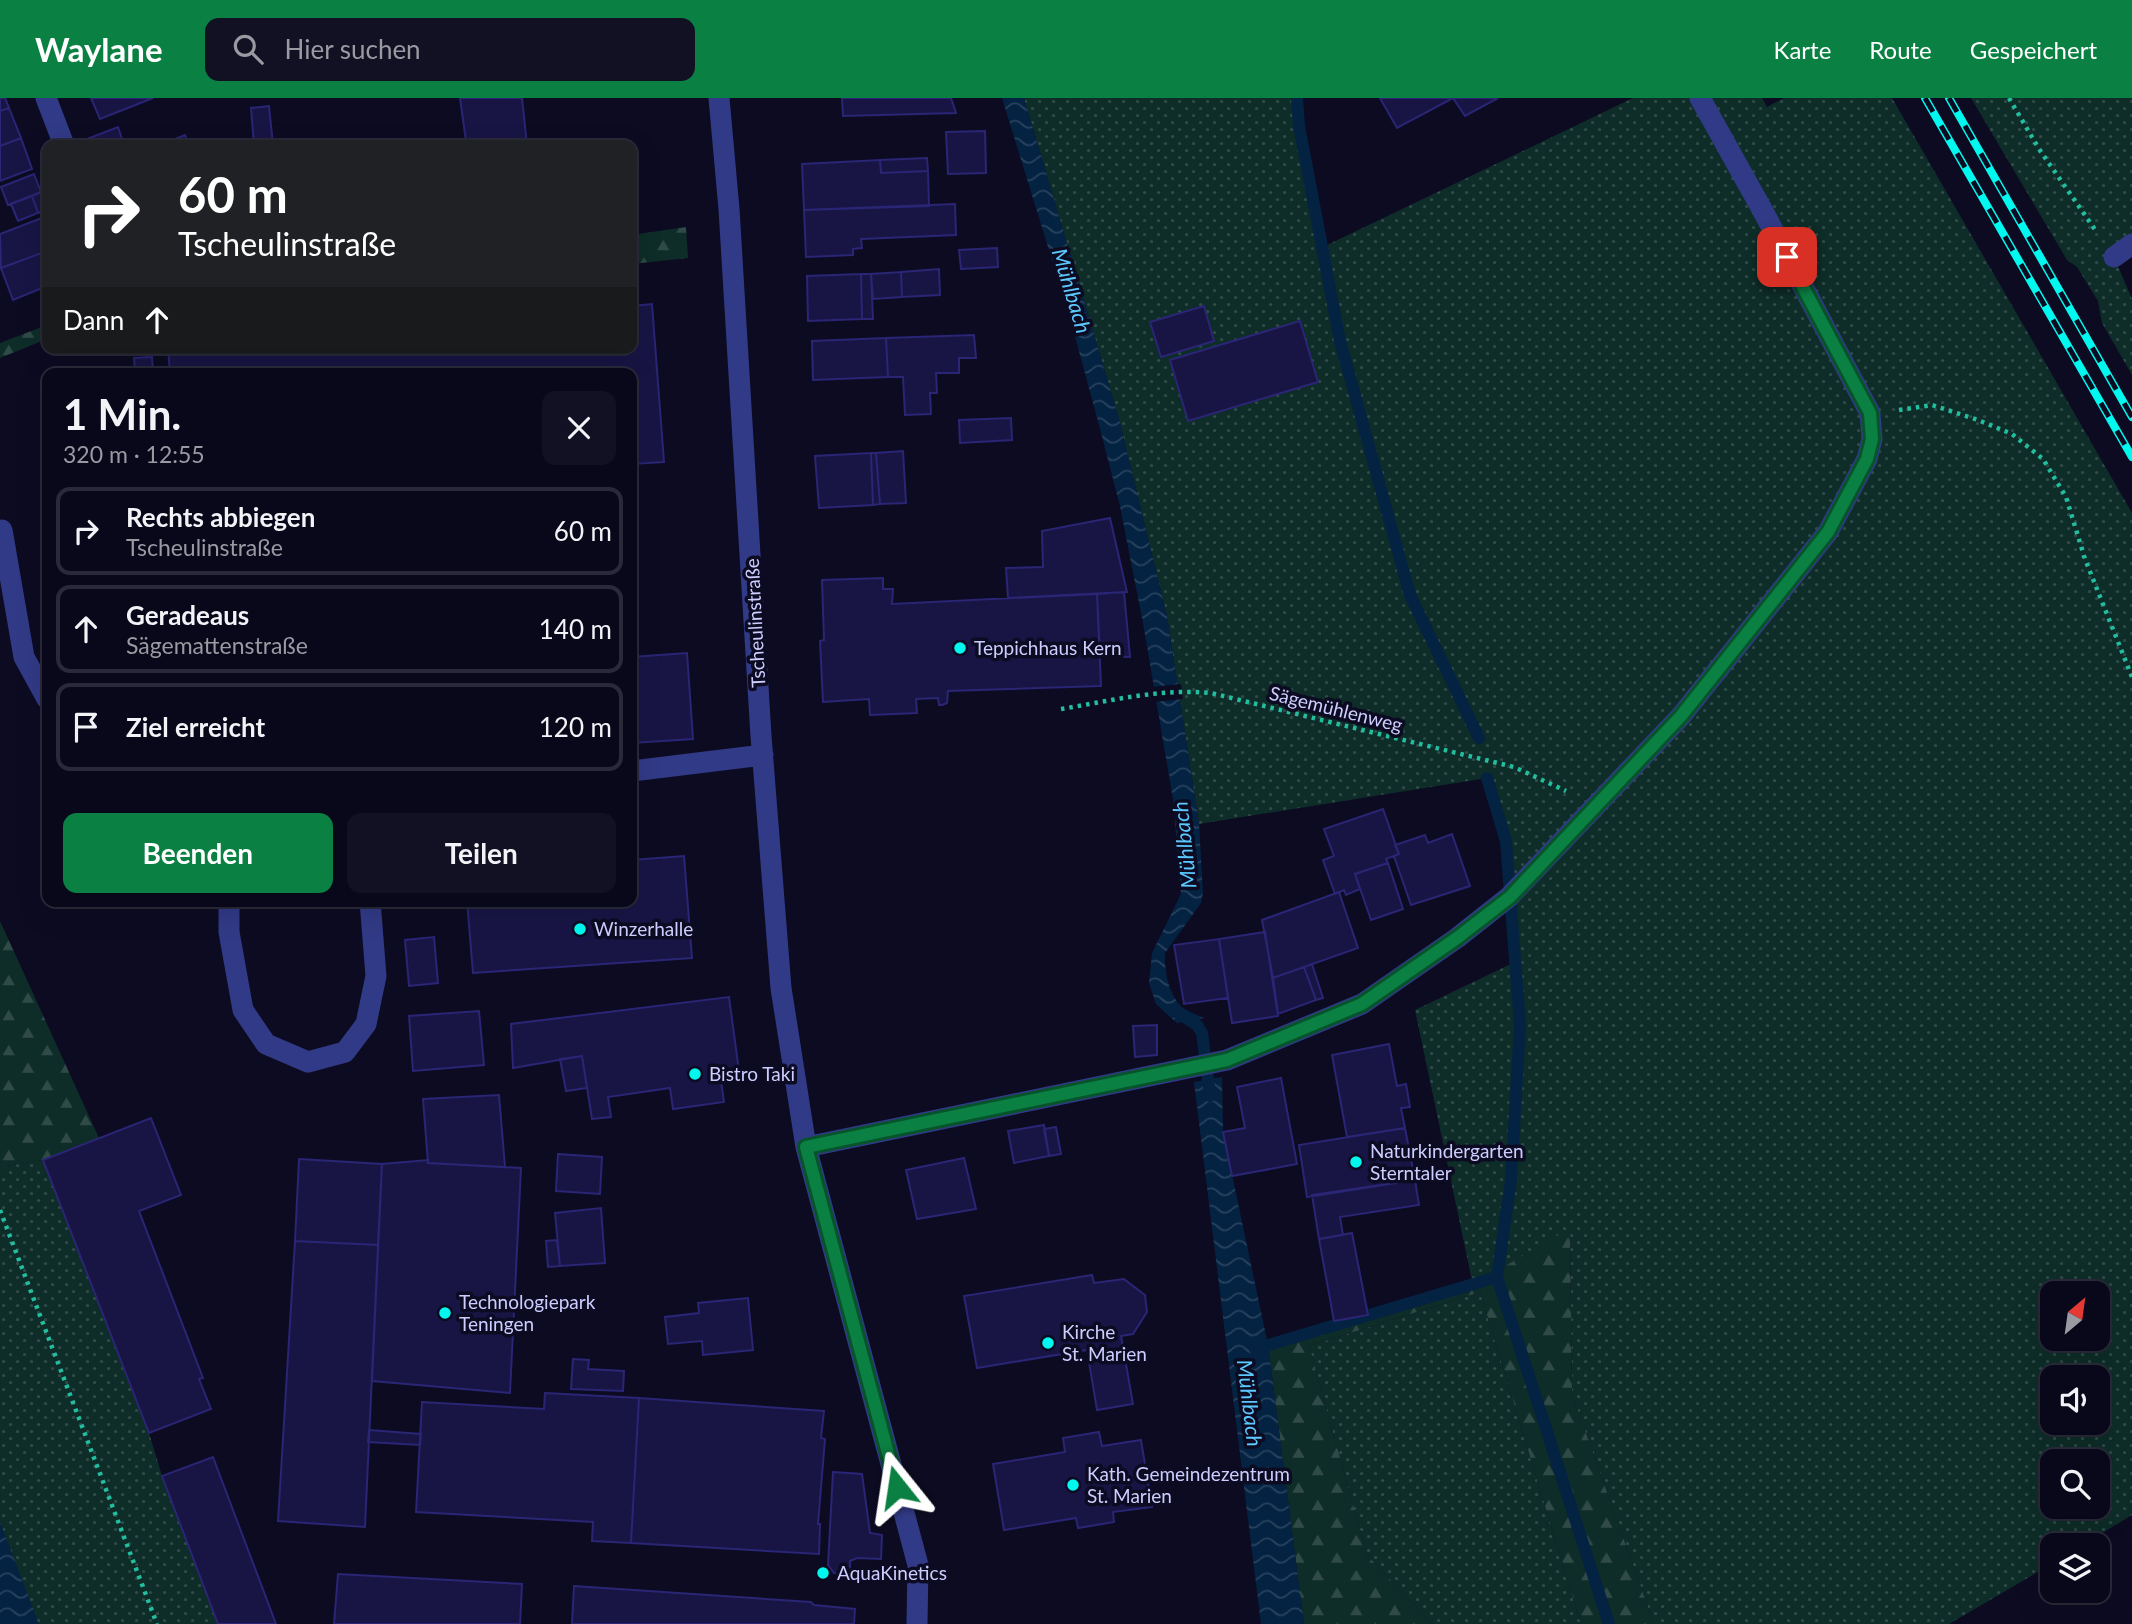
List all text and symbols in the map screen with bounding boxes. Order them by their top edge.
search box [205,18,695,81]
text: Waylane [35,29,163,69]
icon: search [229,30,267,68]
text: Hier suchen [285,33,421,65]
text: Karte [1774,35,1831,64]
text: Route [1869,35,1932,64]
text: Gespeichert [1970,35,2097,64]
text: 60 m [178,165,288,223]
icon: right [63,168,154,259]
text: Tscheulinstraße [178,224,396,263]
pin [1757,227,1817,287]
icon: arrive [1768,238,1806,276]
water label: Mühlbach [1048,245,1097,336]
icon: ahead [138,301,176,339]
text: Dann [63,304,124,336]
text: 1 Min. [63,389,181,439]
button: close [542,391,616,465]
text: 320 m · 12:55 [63,440,205,468]
text: Rechts abbiegen [126,501,315,533]
icon: right [67,512,105,550]
text: 60 m [554,515,612,547]
text: Tscheulinstraße [126,533,283,561]
street label: Tscheulinstraße [740,558,769,688]
text: Geradeaus [126,599,249,631]
icon: ahead [67,610,105,648]
text: 140 m [539,613,612,645]
text: Sägemattenstraße [126,631,308,659]
place label: Teppichhaus Kern [974,636,1122,659]
marker: Teppichhaus Kern [952,640,968,656]
street label: Sägemühlenweg [1267,681,1405,736]
icon: arrive [67,708,105,746]
text: Ziel erreicht [126,711,265,743]
text: 120 m [539,711,612,743]
water label: Mühlbach [1167,800,1201,890]
button: Beenden [63,813,333,893]
button: Teilen [347,813,616,893]
place label: Winzerhalle [594,917,693,940]
marker: Winzerhalle [572,921,588,937]
place label: Bistro Taki [709,1062,795,1085]
marker: Bistro Taki [687,1066,703,1082]
place label: Naturkindergarten Sterntaler [1370,1139,1524,1184]
marker: Naturkindergarten Sterntaler [1348,1154,1364,1170]
north arrow [2040,1281,2110,1351]
map controls [2040,1281,2110,1603]
place label: Technologiepark Teningen [459,1290,596,1335]
marker: Technologiepark Teningen [437,1305,453,1321]
place label: Kirche St. Marien [1062,1320,1147,1365]
marker: Kirche St. Marien [1040,1335,1056,1351]
water label: Mühlbach [1233,1358,1268,1448]
button: sound [2040,1365,2110,1435]
button: search [2040,1449,2110,1519]
position arrow [860,1450,934,1524]
place label: Kath. Gemeindezentrum St. Marien [1087,1462,1290,1507]
marker: Kath. Gemeindezentrum St. Marien [1065,1477,1081,1493]
button: layers [2040,1533,2110,1603]
place label: AquaKinetics [837,1561,947,1584]
marker: AquaKinetics [815,1565,831,1581]

